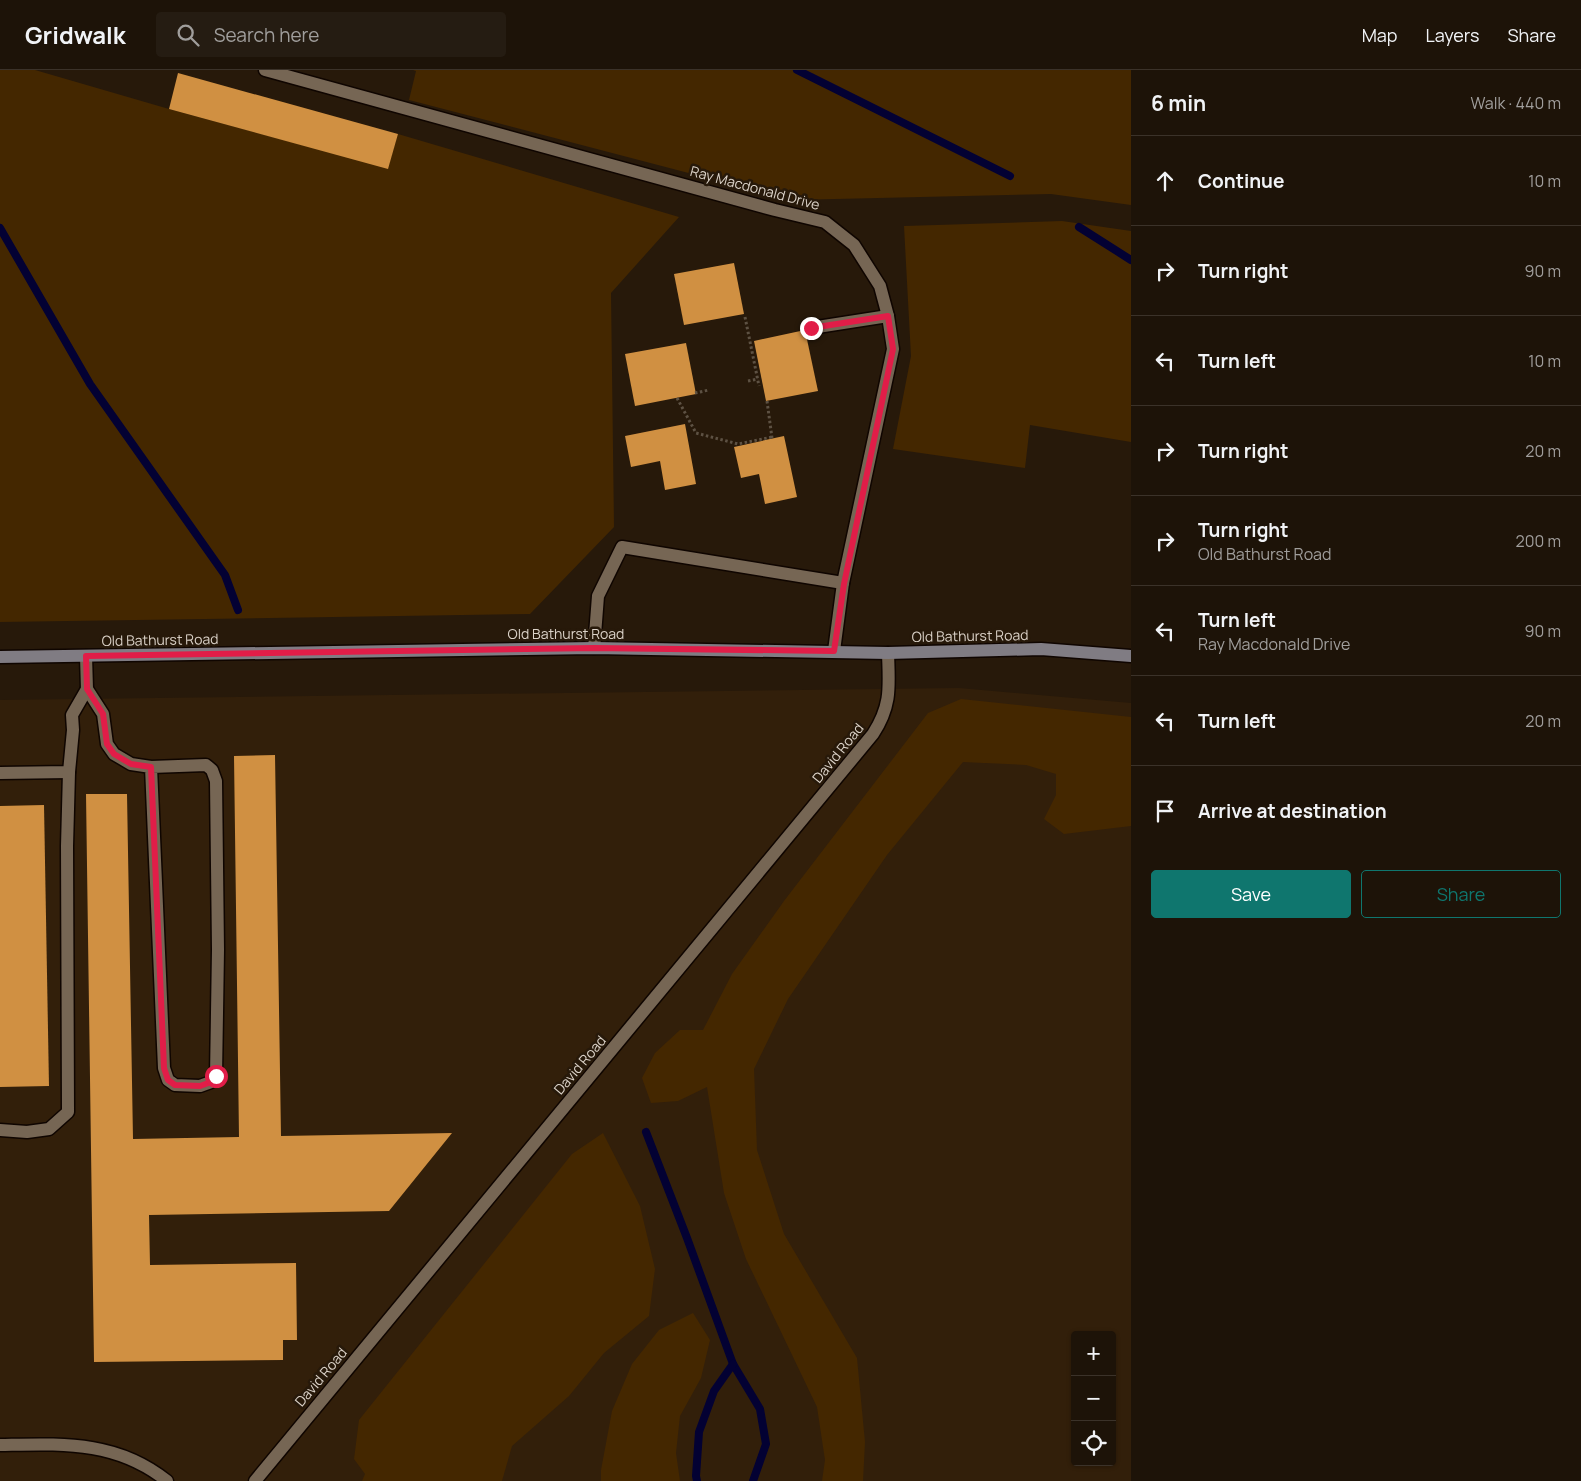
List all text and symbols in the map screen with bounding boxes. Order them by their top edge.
search box [156,12,506,57]
text: Gridwalk [25,18,126,51]
icon: search [174,21,202,49]
text: Search here [214,22,319,48]
text: Map [1362,23,1397,47]
text: Layers [1425,23,1479,47]
text: Share [1507,23,1556,47]
text: 6 min [1151,89,1206,117]
text: Walk · 440 m [1471,92,1561,114]
street label: Ray Macdonald Drive [688,161,822,214]
icon: ahead [1151,167,1179,195]
text: Continue [1198,168,1284,194]
text: 10 m [1528,170,1561,192]
icon: right [1151,257,1179,285]
text: Turn right [1198,258,1288,284]
text: 90 m [1525,260,1561,282]
route end [800,317,823,340]
icon: left [1151,347,1179,375]
text: Turn left [1198,348,1276,374]
text: 10 m [1528,350,1561,372]
icon: right [1151,437,1179,465]
text: Turn right [1198,438,1288,464]
text: 20 m [1525,440,1561,462]
text: Turn right [1198,517,1288,543]
icon: right [1151,527,1179,555]
text: 200 m [1516,530,1561,552]
text: Old Bathurst Road [1198,543,1331,565]
text: Turn left [1198,607,1276,633]
icon: left [1151,617,1179,645]
text: 90 m [1525,620,1561,642]
street label: Old Bathurst Road [508,624,624,643]
street label: Old Bathurst Road [911,625,1029,646]
street label: Old Bathurst Road [101,629,219,650]
text: Ray Macdonald Drive [1198,633,1350,655]
icon: left [1151,707,1179,735]
text: Turn left [1198,708,1276,734]
text: 20 m [1525,710,1561,732]
street label: David Road [808,719,868,786]
icon: arrive [1151,797,1179,825]
text: Arrive at destination [1198,798,1387,824]
button: Save [1151,870,1351,918]
button: Share [1361,870,1561,918]
street label: David Road [549,1031,610,1098]
route start [205,1065,228,1088]
map controls [1071,1331,1116,1466]
button: + [1071,1331,1116,1376]
street label: David Road [290,1343,351,1410]
button: − [1071,1376,1116,1421]
button: locate [1071,1421,1116,1466]

